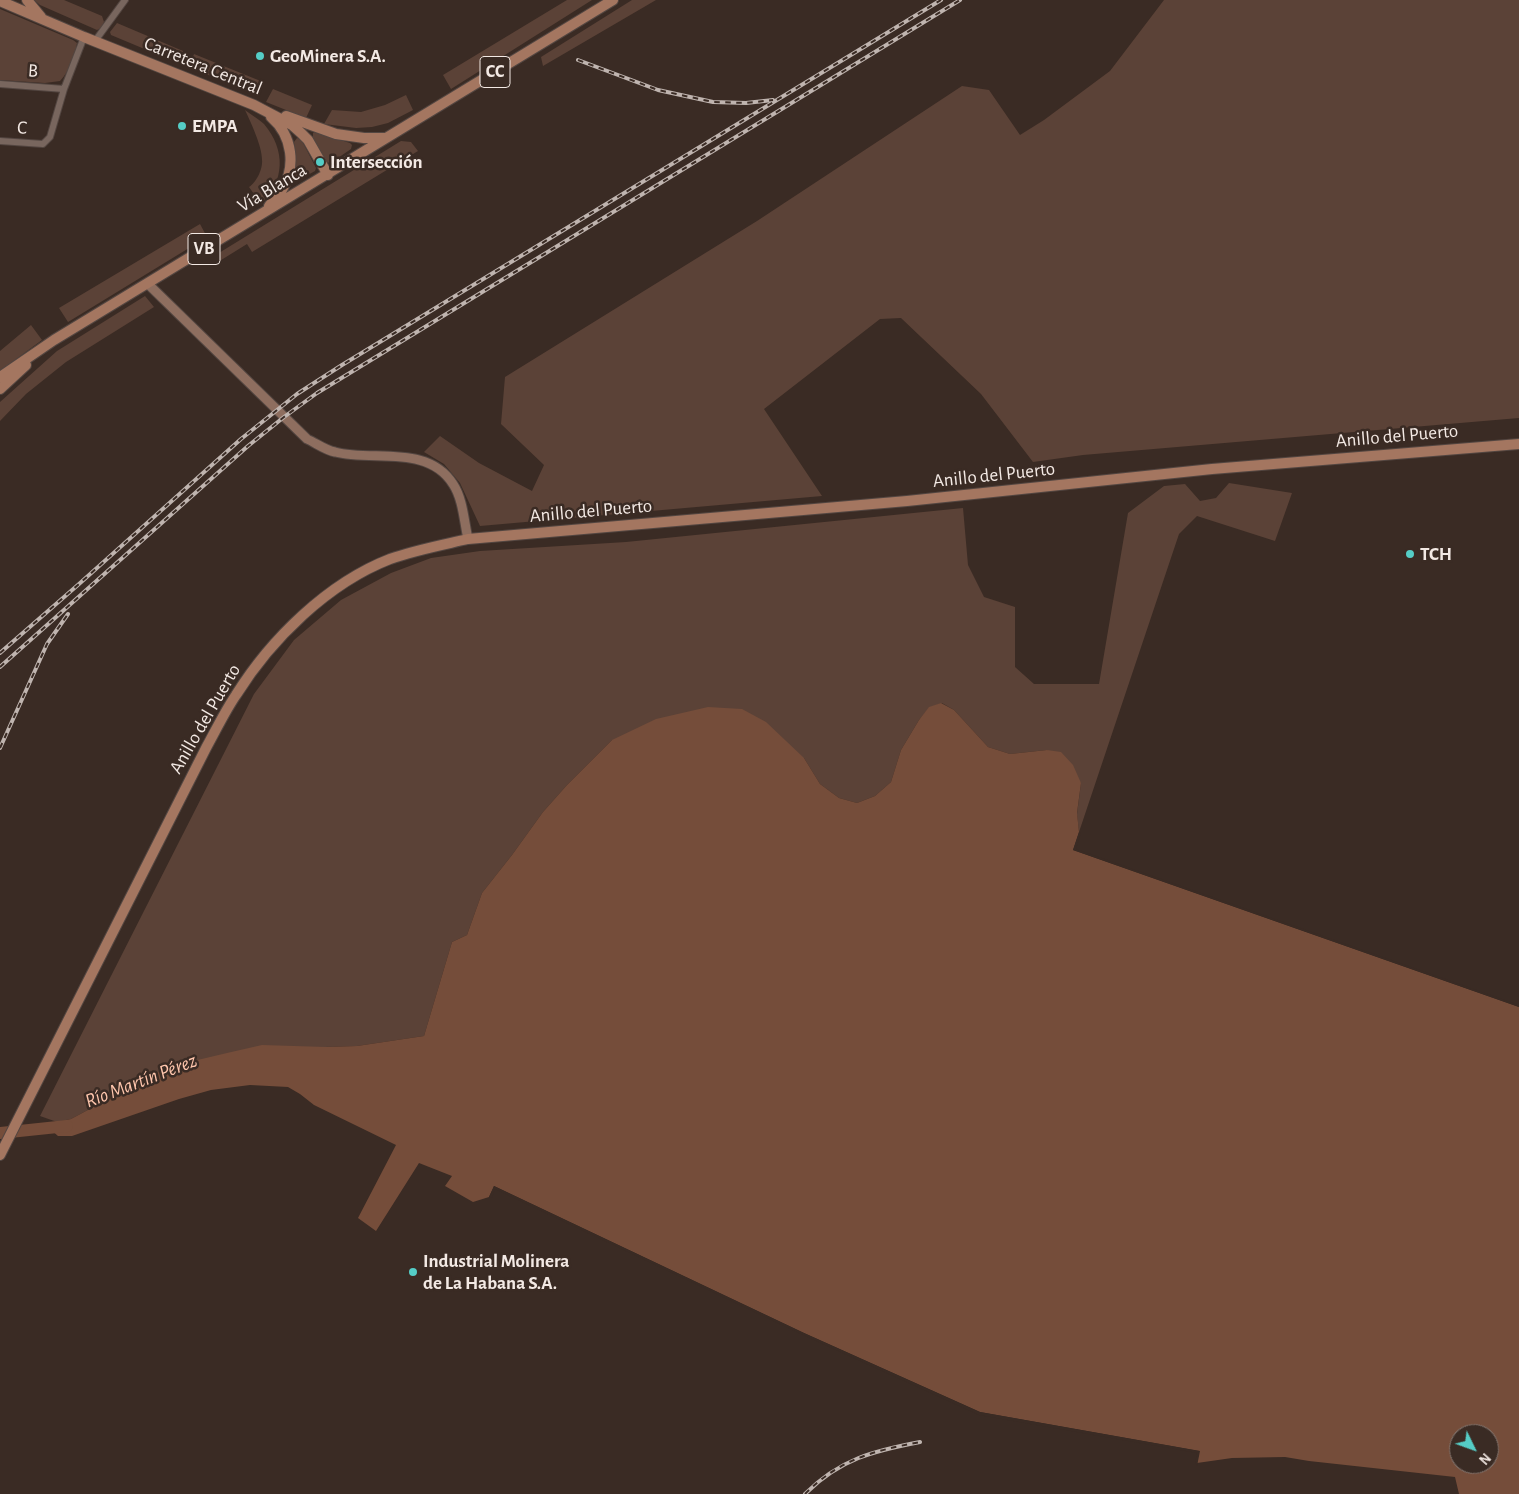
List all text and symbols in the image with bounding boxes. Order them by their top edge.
street label: Carretera Central [141,32,265,100]
place label: GeoMinera S.A. [270,45,386,67]
marker: GeoMinera S.A. [254,50,266,62]
road number: CC [480,56,510,88]
street label: B [27,59,39,83]
place label: EMPA [192,115,238,137]
street label: C [16,116,28,140]
marker: EMPA [176,120,188,132]
place label: Intersección [330,151,423,173]
marker: Intersección [314,156,326,168]
street label: Vía Blanca [233,159,311,217]
road number: VB [188,233,220,264]
street label: Anillo del Puerto [1335,419,1459,453]
street label: Anillo del Puerto [932,457,1056,493]
street label: Anillo del Puerto [529,494,653,528]
place label: TCH [1420,543,1452,565]
marker: TCH [1404,548,1416,560]
street label: Anillo del Puerto [164,660,246,778]
water label: Río Martín Pérez [82,1049,200,1113]
place label: Industrial Molinera de La Habana S.A. [423,1250,570,1294]
marker: Industrial Molinera de La Habana S.A. [407,1266,419,1278]
north arrow [1449,1424,1499,1474]
text: N [1476,1450,1493,1467]

